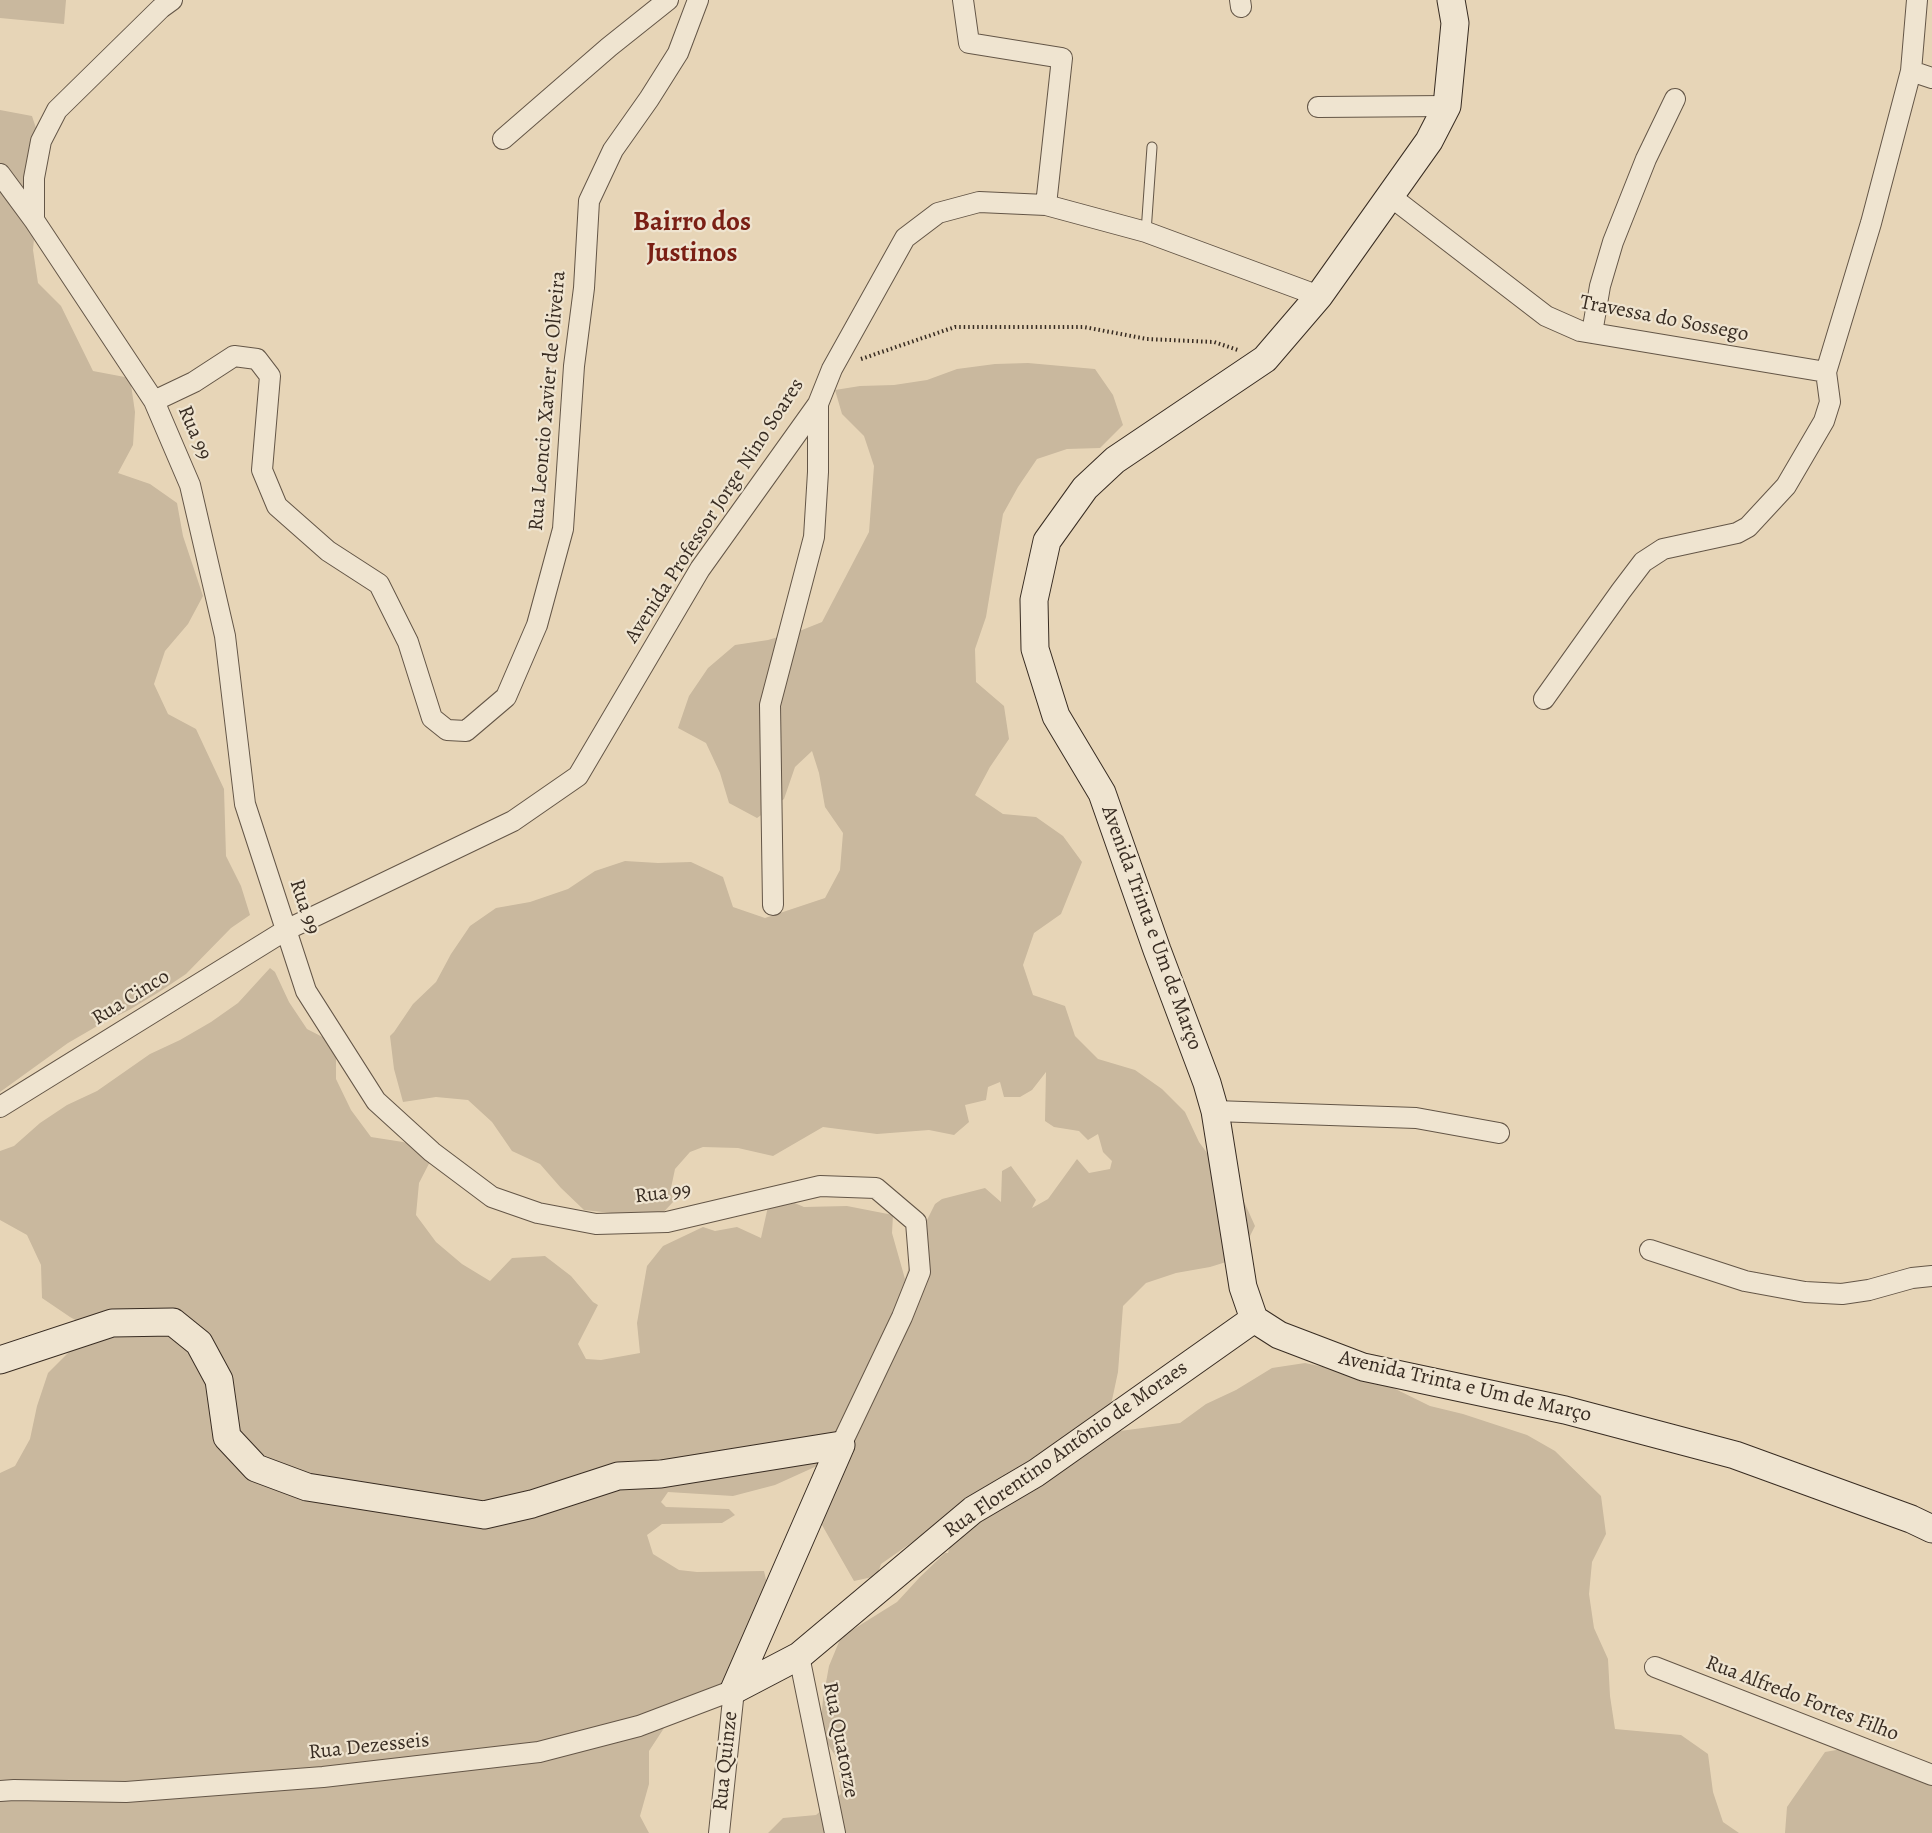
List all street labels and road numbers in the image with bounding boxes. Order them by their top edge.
street label: Rua Leoncio Xavier de Oliveira [524,270,572,532]
street label: Travessa do Sossego [1577,290,1751,348]
street label: Avenida Professor Jorge Nino Soares [620,374,810,648]
street label: Rua 99 [171,402,217,464]
street label: Avenida Trinta e Um de Março [1095,802,1207,1054]
street label: Rua 99 [283,876,325,938]
street label: Rua Cinco [88,964,174,1032]
street label: Rua 99 [633,1178,693,1210]
street label: Avenida Trinta e Um de Março [1336,1346,1594,1428]
street label: Rua Florentino Antônio de Moraes [939,1356,1193,1544]
street label: Rua Alfredo Fortes Filho [1702,1651,1902,1747]
street label: Rua Quatorze [816,1680,864,1800]
street label: Rua Quinze [708,1710,744,1812]
street label: Rua Dezesseis [307,1728,431,1766]

